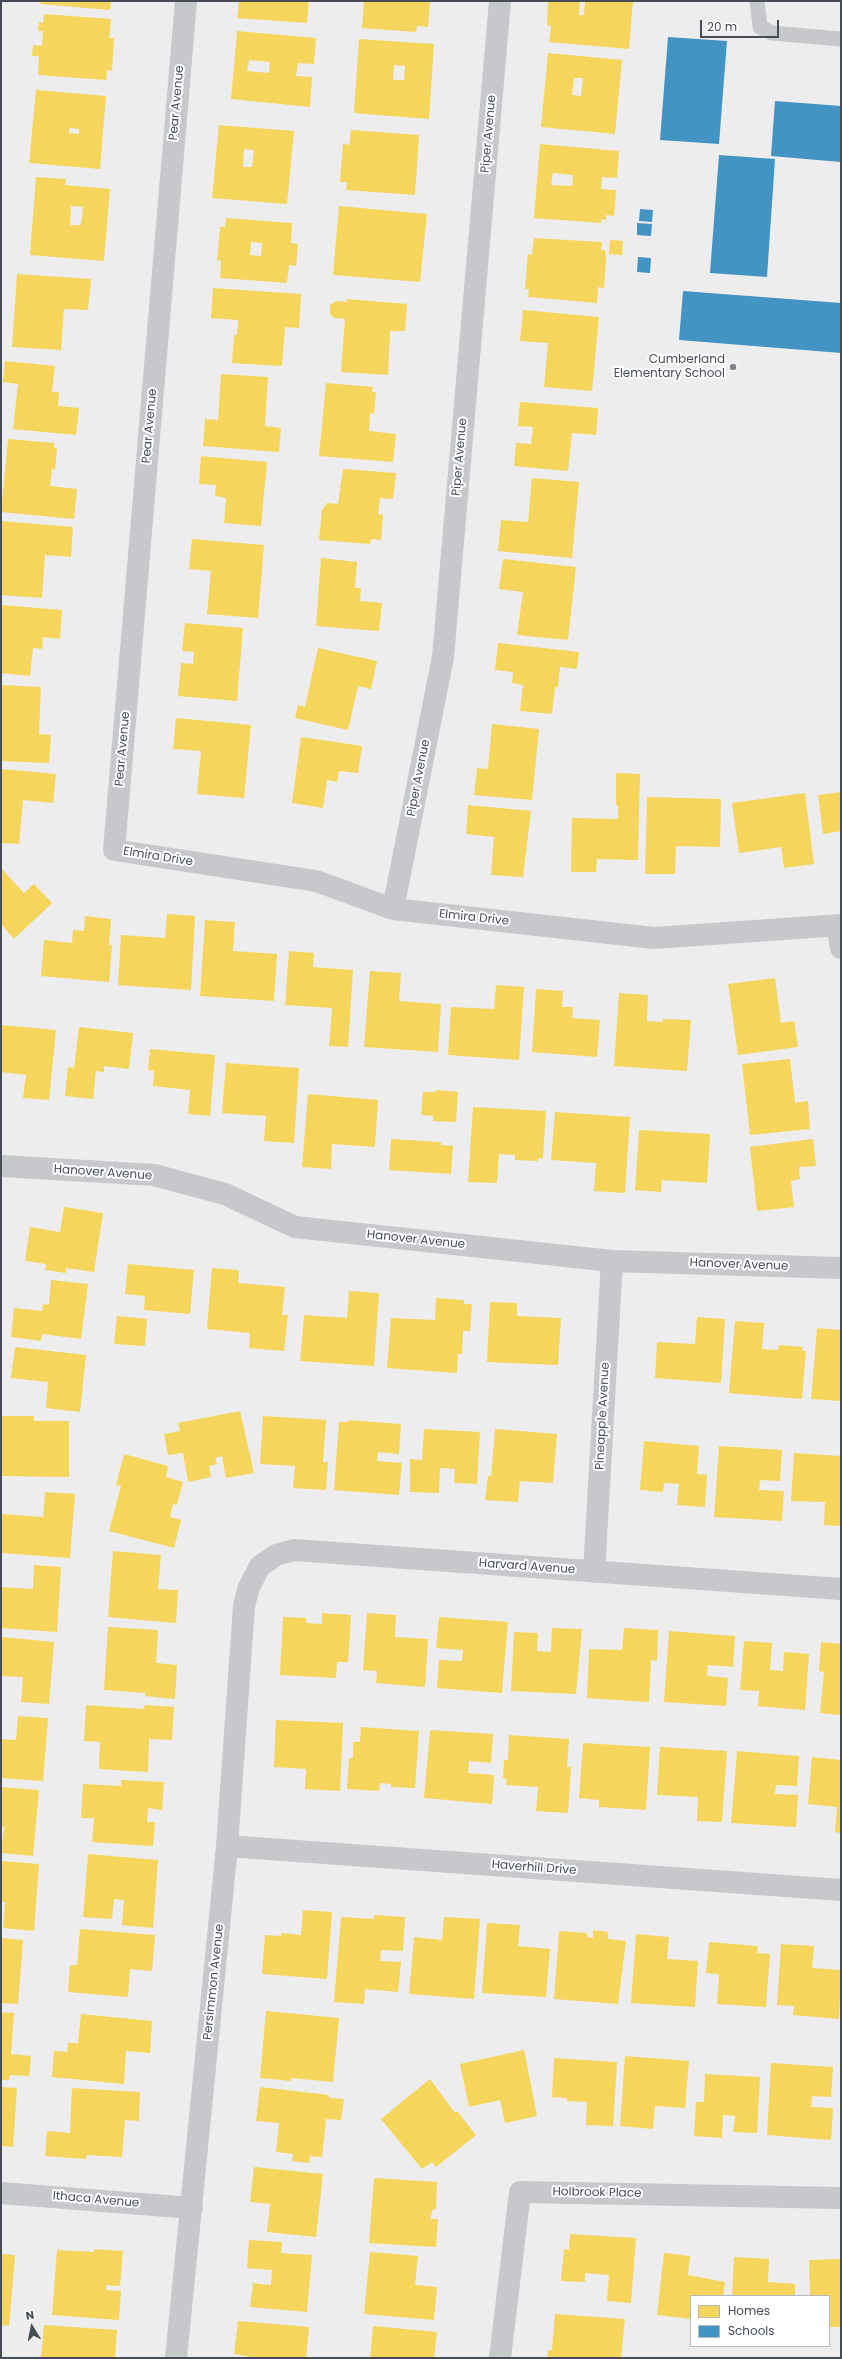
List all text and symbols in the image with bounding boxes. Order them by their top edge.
scale bar [702,12,781,38]
text: 20 m [707,18,737,35]
street label: Pear Avenue [167,65,187,141]
street label: Piper Avenue [478,94,500,174]
place label: Cumberland Elementary School [614,353,725,381]
marker: Cumberland Elementary School [728,362,738,372]
street label: Pear Avenue [140,388,160,464]
street label: Piper Avenue [449,417,471,497]
street label: Pear Avenue [113,711,133,787]
street label: Piper Avenue [404,738,434,818]
street label: Elmira Drive [122,844,194,870]
street label: Elmira Drive [438,907,510,929]
street label: Hanover Avenue [53,1162,153,1184]
street label: Hanover Avenue [366,1228,466,1252]
street label: Hanover Avenue [689,1256,789,1274]
street label: Pineapple Avenue [593,1362,613,1470]
street label: Harvard Avenue [478,1556,576,1578]
street label: Haverhill Drive [491,1858,577,1878]
street label: Persimmon Avenue [201,1923,227,2041]
street label: Holbrook Place [552,2185,642,2201]
street label: Ithaca Avenue [52,2189,140,2211]
legend [690,2295,830,2347]
text: Homes [728,2302,770,2319]
north arrow [12,2307,52,2347]
text: N [24,2307,35,2324]
text: Schools [728,2322,775,2339]

